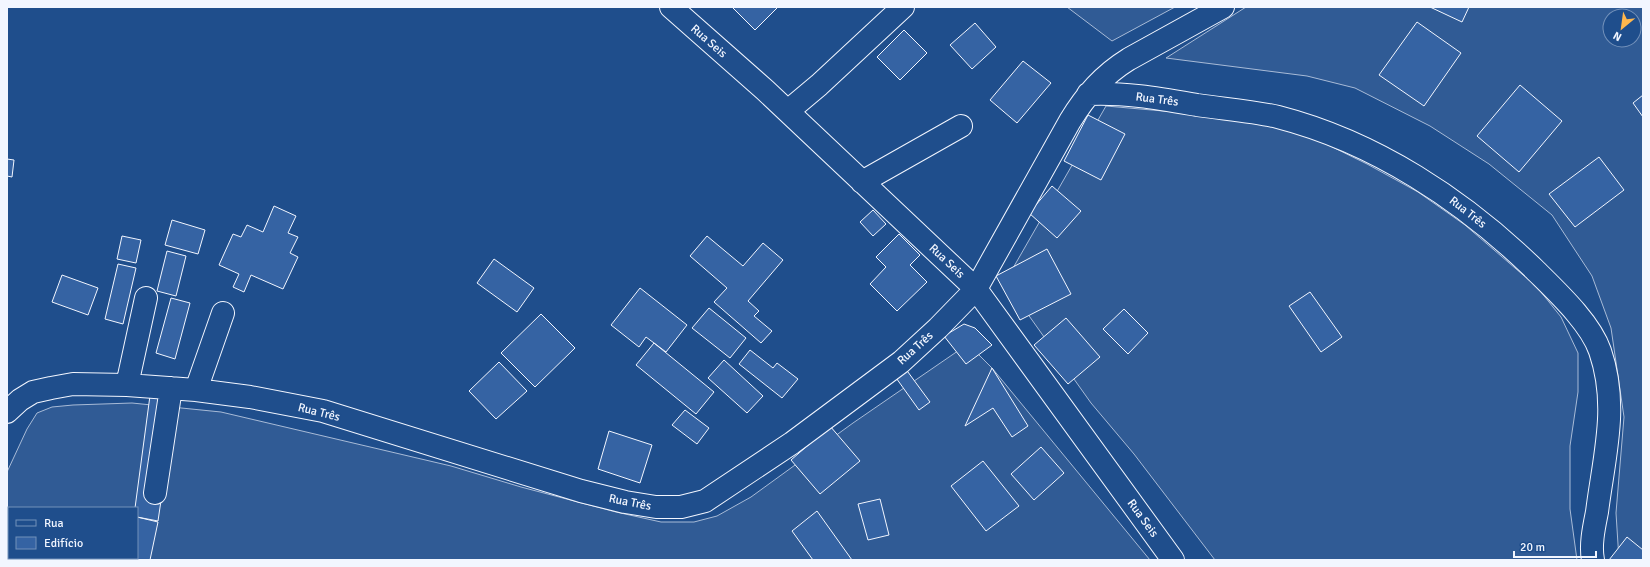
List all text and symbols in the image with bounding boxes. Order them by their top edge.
north arrow [1602,8,1642,48]
street label: Rua Seis [687,21,730,61]
text: N [1611,29,1624,44]
street label: Rua Três [1135,89,1179,110]
street label: Rua Três [1446,193,1489,232]
street label: Rua Seis [926,241,968,282]
street label: Rua Três [894,328,936,368]
street label: Rua Três [296,400,342,425]
street label: Rua Três [607,491,652,514]
street label: Rua Seis [1124,496,1161,540]
legend [8,507,138,559]
text: Rua [44,516,64,531]
scale bar [1514,533,1596,559]
text: Edifício [44,536,83,551]
text: 20 m [1520,540,1545,555]

